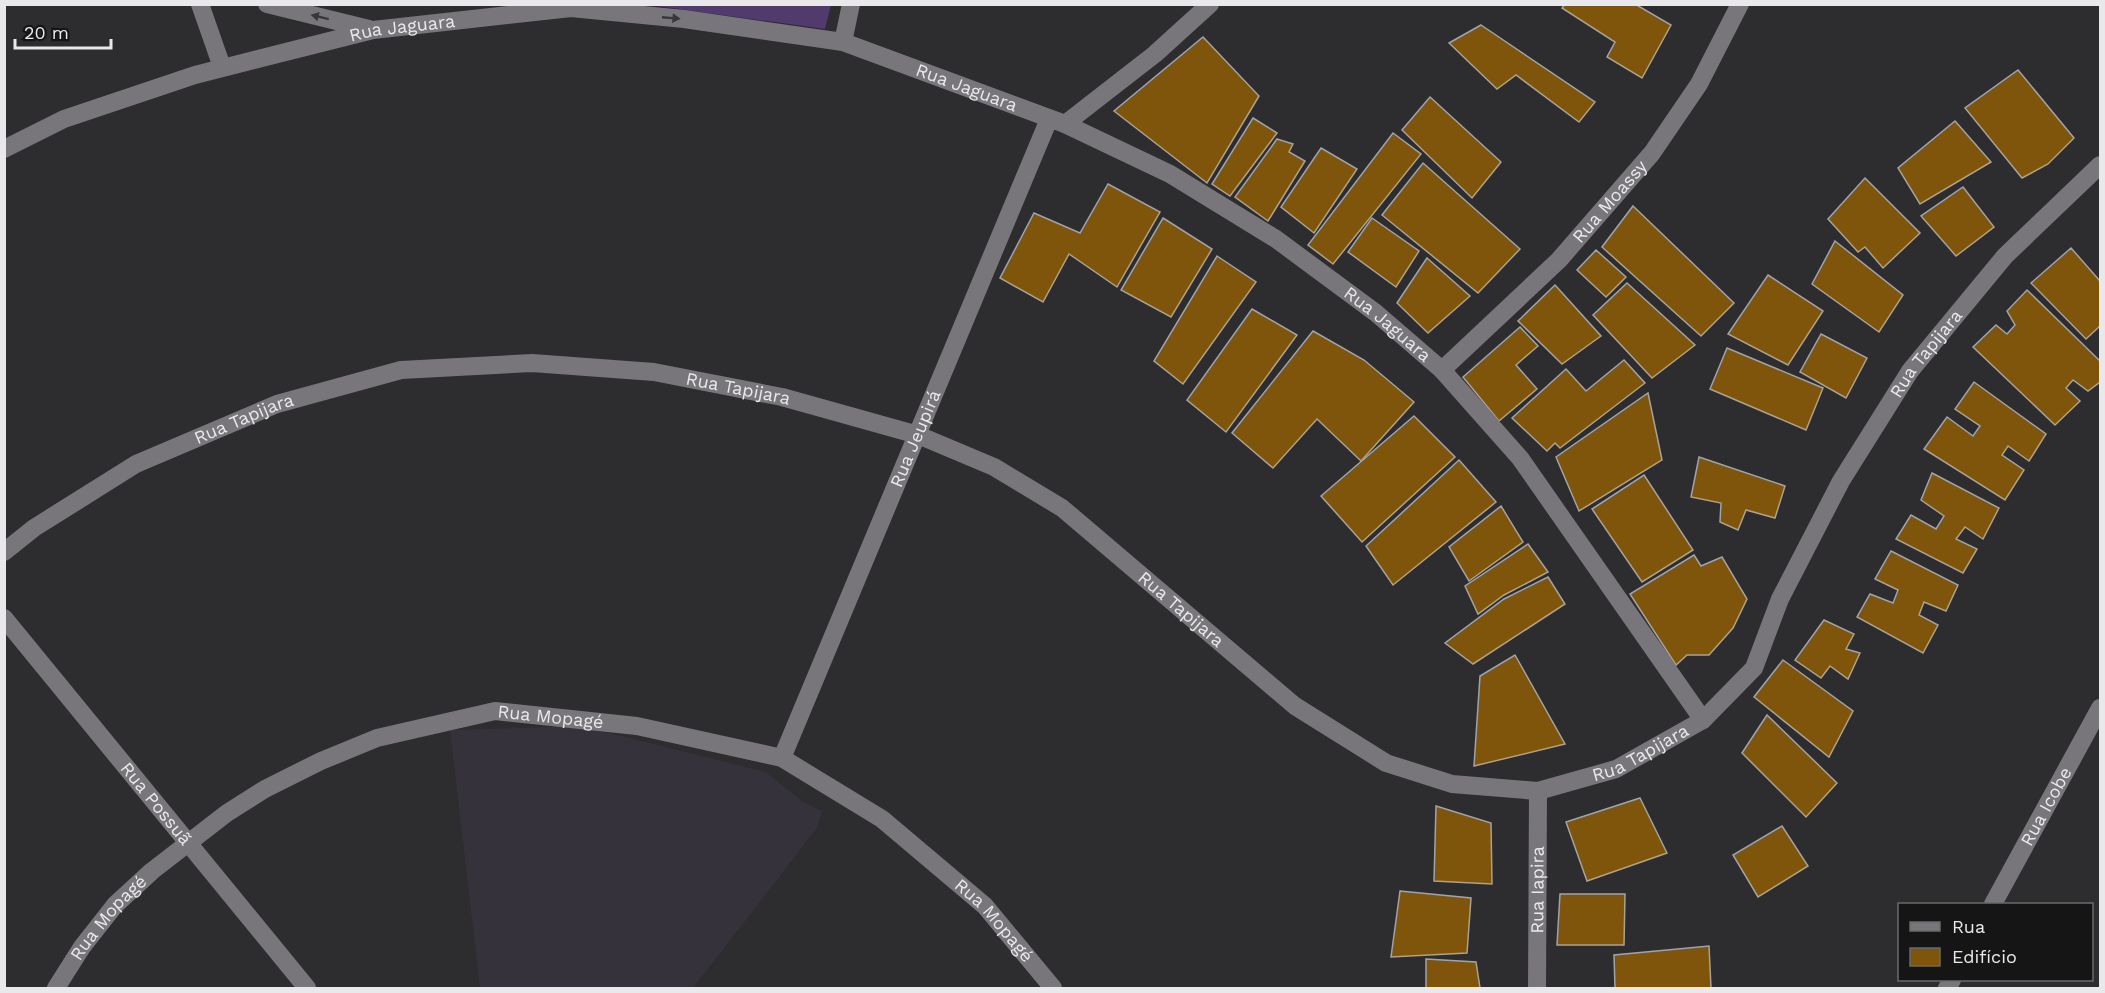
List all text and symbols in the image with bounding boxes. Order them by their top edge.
street label: Rua Jaguara [347,10,456,46]
scale bar [15,12,111,50]
one-way arrow [311,12,329,22]
one-way arrow [661,13,680,23]
text: 20 m [24,22,69,43]
street label: Rua Jaguara [913,59,1020,115]
street label: Rua Moassy [1568,155,1652,247]
street label: Rua Jaguara [1340,282,1436,366]
street label: Rua Tapijara [1885,305,1966,401]
street label: Rua Tapijara [684,367,793,409]
street label: Rua Jeupirá [885,387,945,490]
street label: Rua Tapijara [191,389,296,448]
street label: Rua Tapijara [1134,567,1229,651]
street label: Rua Mopagé [497,700,605,732]
street label: Rua Tapijara [1590,719,1692,785]
street label: Rua Possuã [116,758,196,849]
street label: Rua Icobe [2016,763,2076,849]
street label: Rua Iapira [1526,846,1548,934]
street label: Rua Mopagé [65,870,151,964]
street label: Rua Mopagé [951,874,1038,966]
legend [1898,903,2093,981]
text: Rua [1952,916,1985,937]
text: Edifício [1952,946,2017,967]

